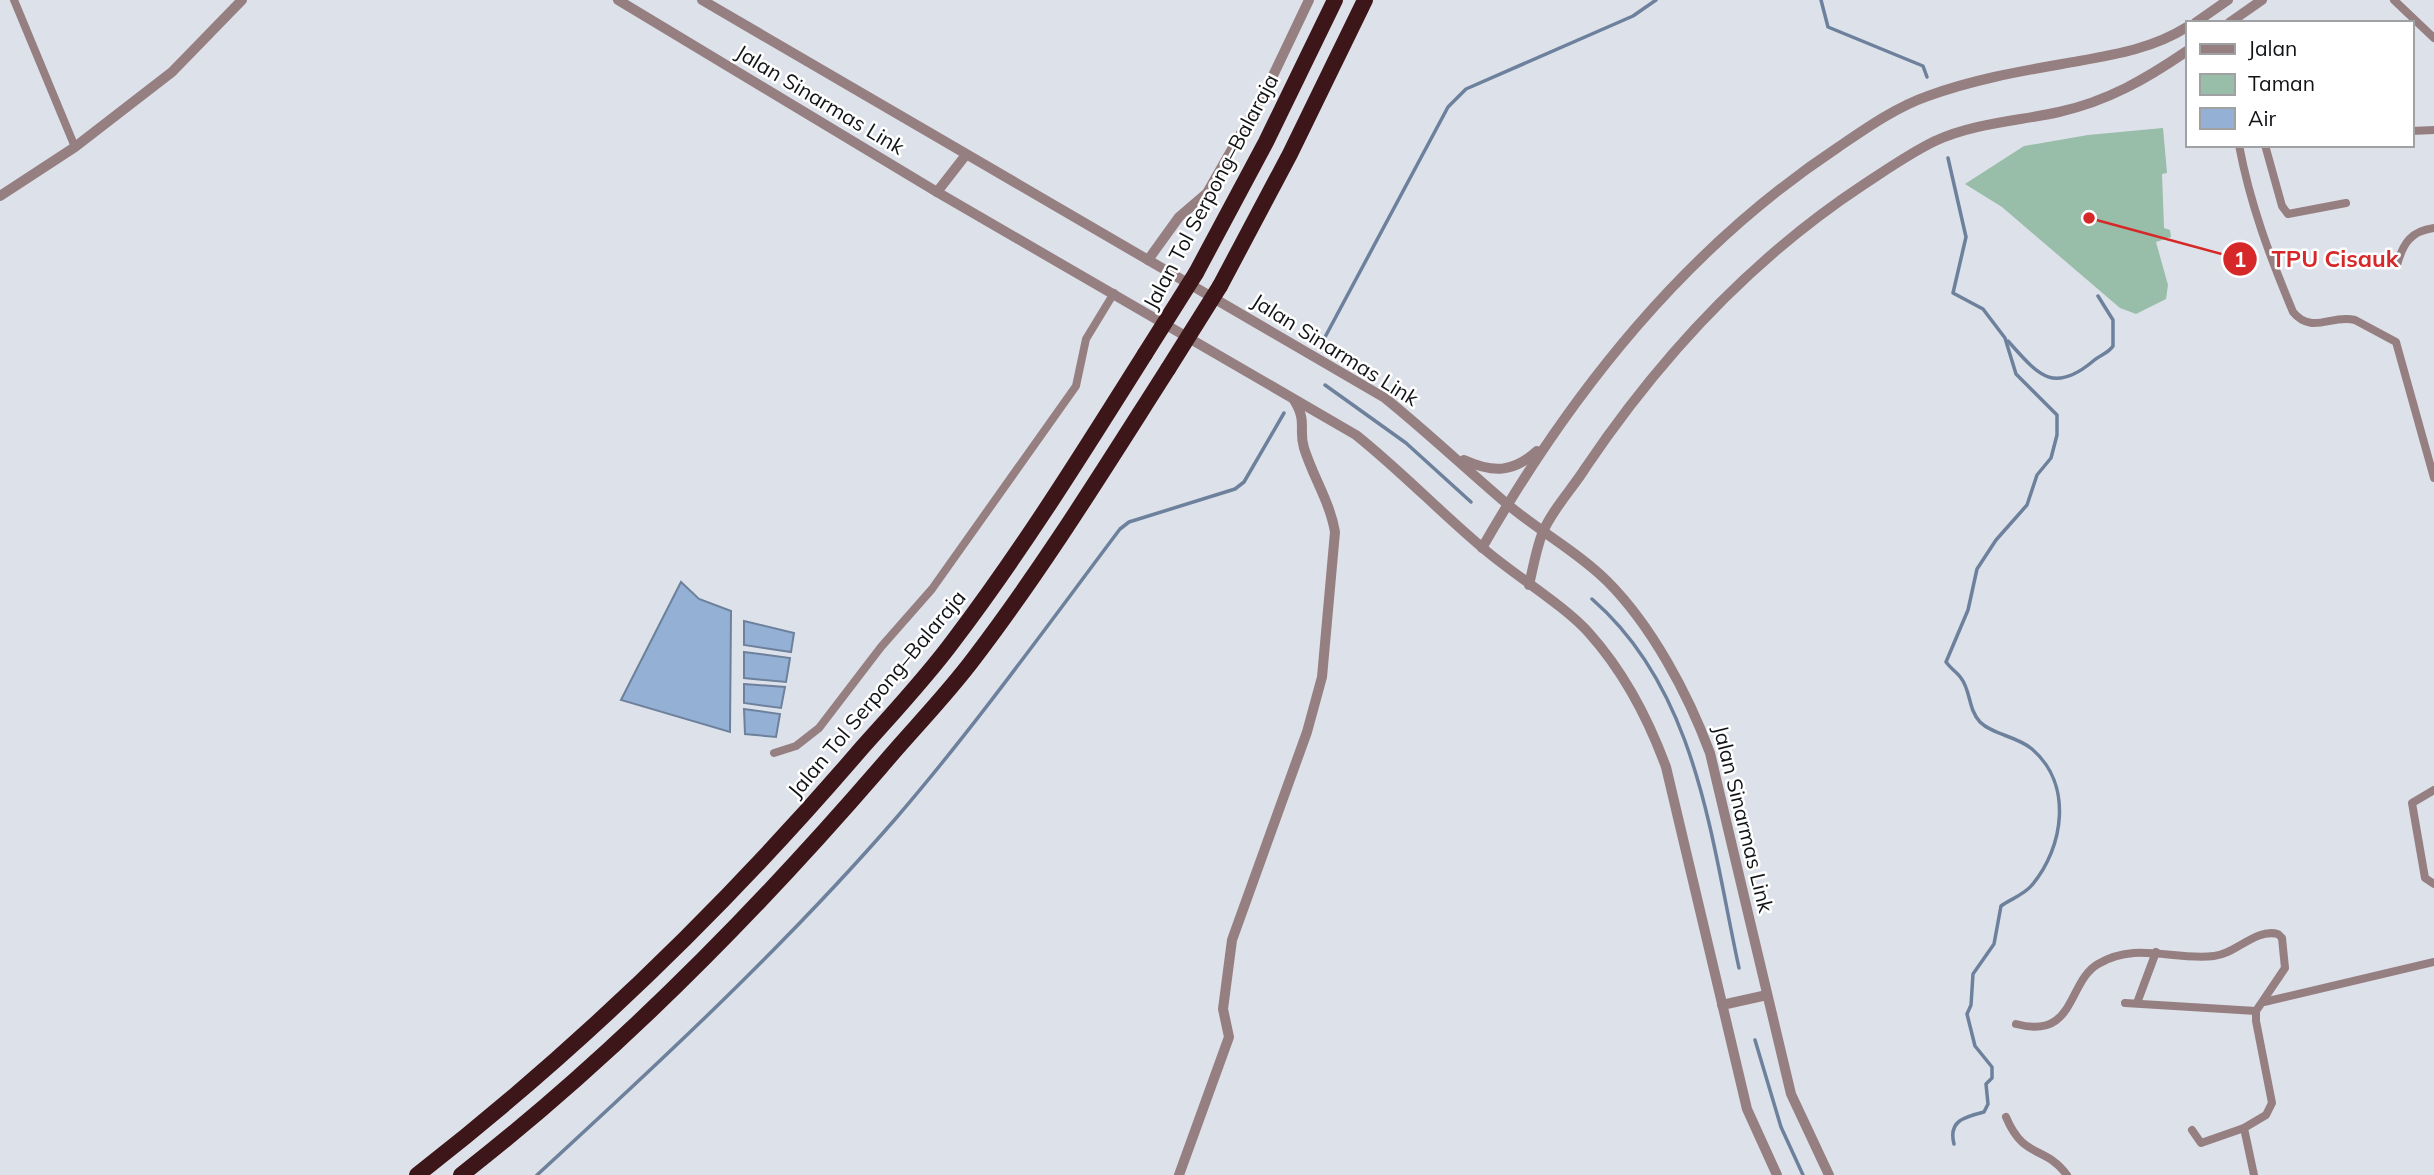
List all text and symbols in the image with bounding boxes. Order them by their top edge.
legend [2186,21,2413,147]
text: Jalan [2248,35,2297,61]
street label: Jalan Sinarmas Link [732,39,910,160]
street label: Jalan Tol Serpong–Balaraja [1137,69,1283,314]
text: Taman [2248,70,2315,96]
text: Air [2248,105,2276,131]
callout: TPU Cisauk [2223,237,2413,281]
text: TPU Cisauk [2272,244,2400,273]
text: 1 [2234,246,2246,272]
street label: Jalan Sinarmas Link [1247,287,1424,411]
street label: Jalan Tol Serpong–Balaraja [782,584,971,802]
street label: Jalan Sinarmas Link [1708,722,1780,915]

